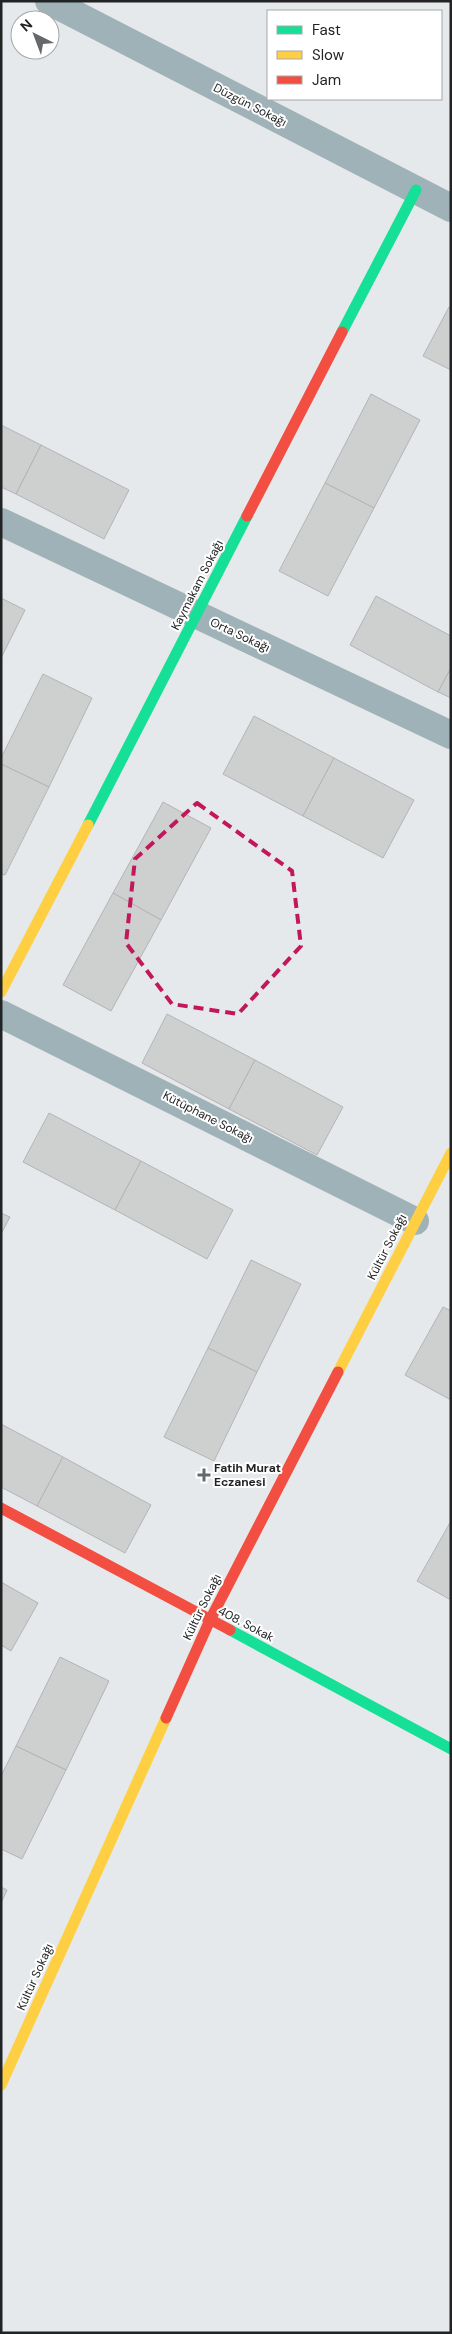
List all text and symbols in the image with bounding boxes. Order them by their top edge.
north arrow [10,10,60,60]
legend [267,10,442,100]
text: N [16,15,36,35]
text: Fast [312,20,341,40]
text: Slow [312,45,345,65]
text: Jam [312,70,341,90]
street label: Düzgün Sokağı [211,80,289,130]
street label: Kaymakam Sokağı [167,537,227,633]
street label: Orta Sokağı [208,614,272,656]
street label: Kütüphane Sokağı [160,1087,256,1147]
street label: Kültür Sokağı [364,1211,410,1283]
place label: Fatih Murat Eczanesi [214,1460,281,1490]
marker: Fatih Murat Eczanesi [198,1469,210,1481]
street label: Kültür Sokağı [179,1571,225,1643]
street label: 408. Sokak [215,1603,277,1645]
street label: Kültür Sokağı [13,1941,57,2013]

